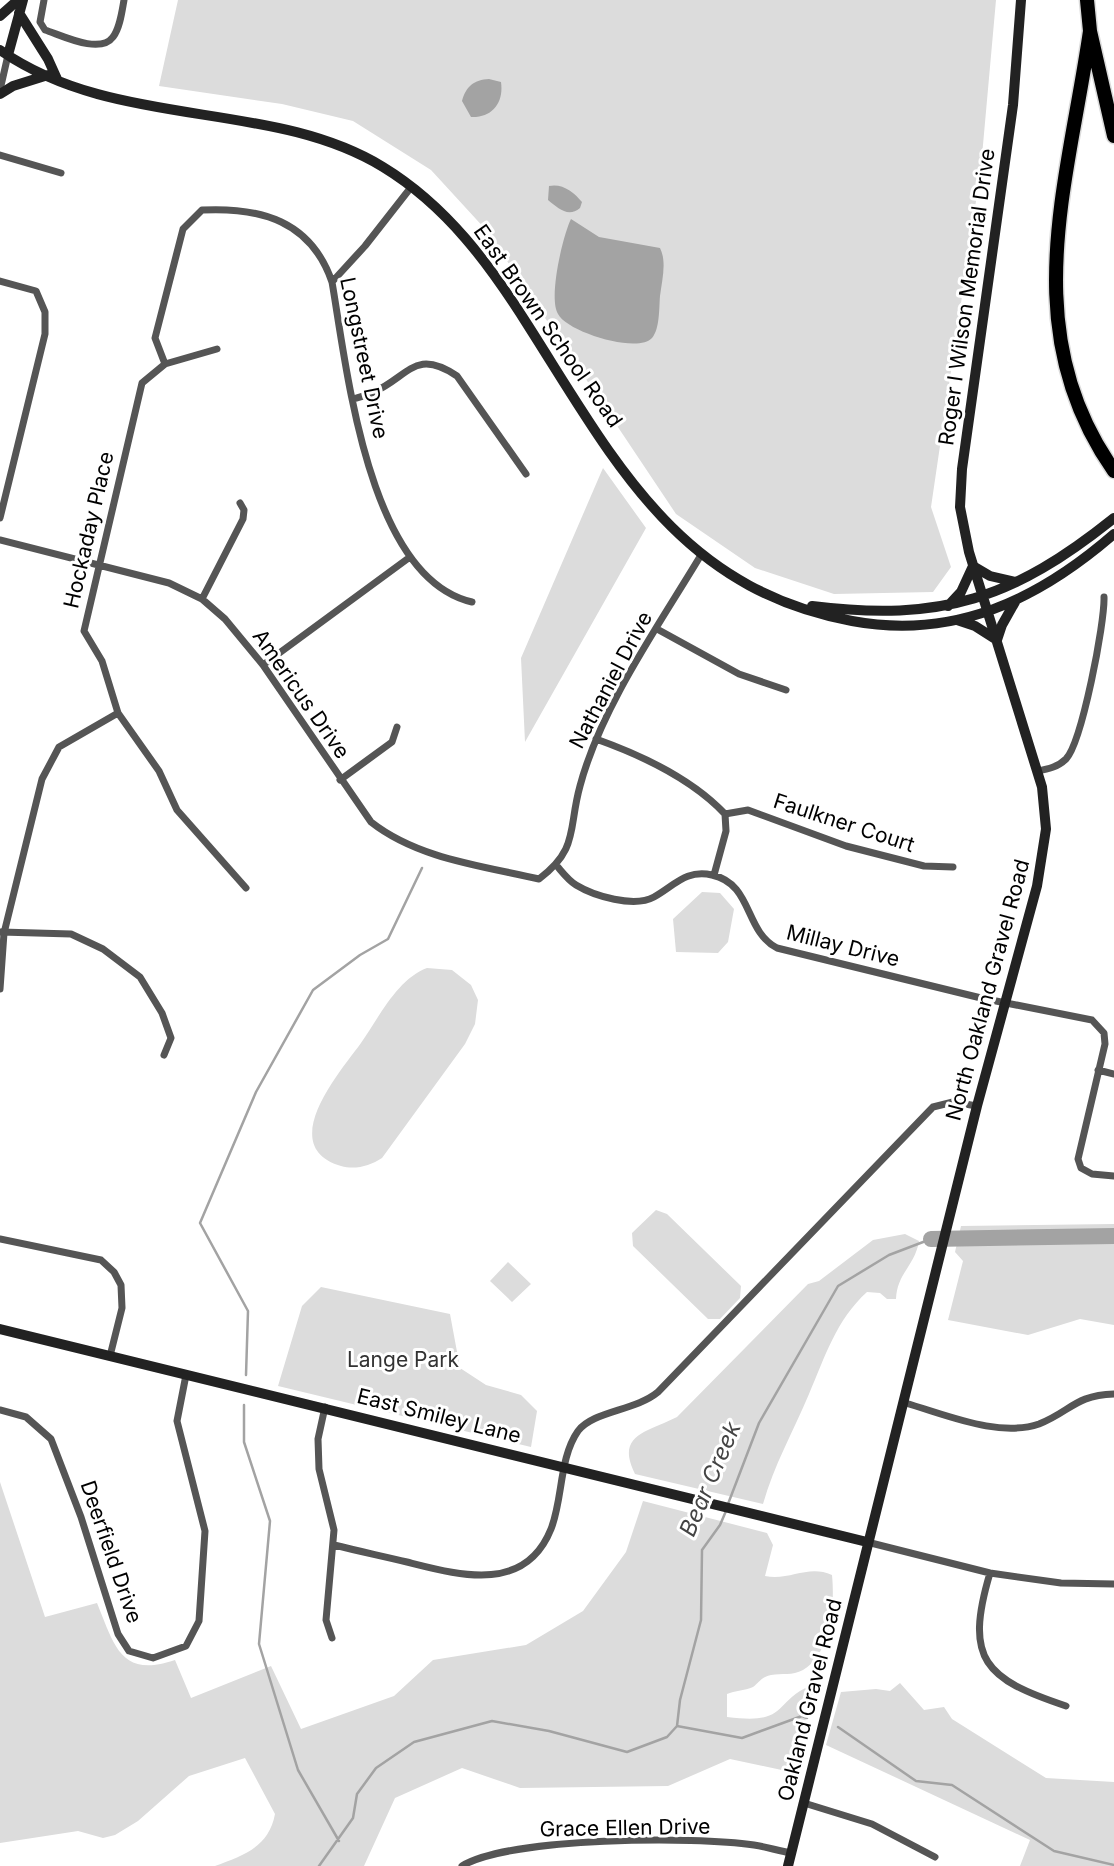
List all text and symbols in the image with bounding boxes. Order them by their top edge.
street label: Roger I Wilson Memorial Drive [933,147,1000,447]
street label: East Brown School Road [469,219,628,432]
street label: Longstreet Drive [335,275,394,441]
street label: Hockaday Place [58,449,119,611]
street label: Nathaniel Drive [564,607,657,753]
street label: Americus Drive [248,624,355,763]
street label: Faulkner Court [771,788,918,857]
street label: North Oakland Gravel Road [941,856,1034,1123]
street label: Millay Drive [784,919,902,972]
park label: Lange Park [347,1347,460,1372]
street label: East Smiley Lane [355,1383,524,1448]
water label: Bear Creek [673,1417,747,1541]
street label: Deerfield Drive [75,1477,148,1626]
street label: Oakland Gravel Road [772,1596,847,1804]
street label: Grace Ellen Drive [539,1814,711,1841]

